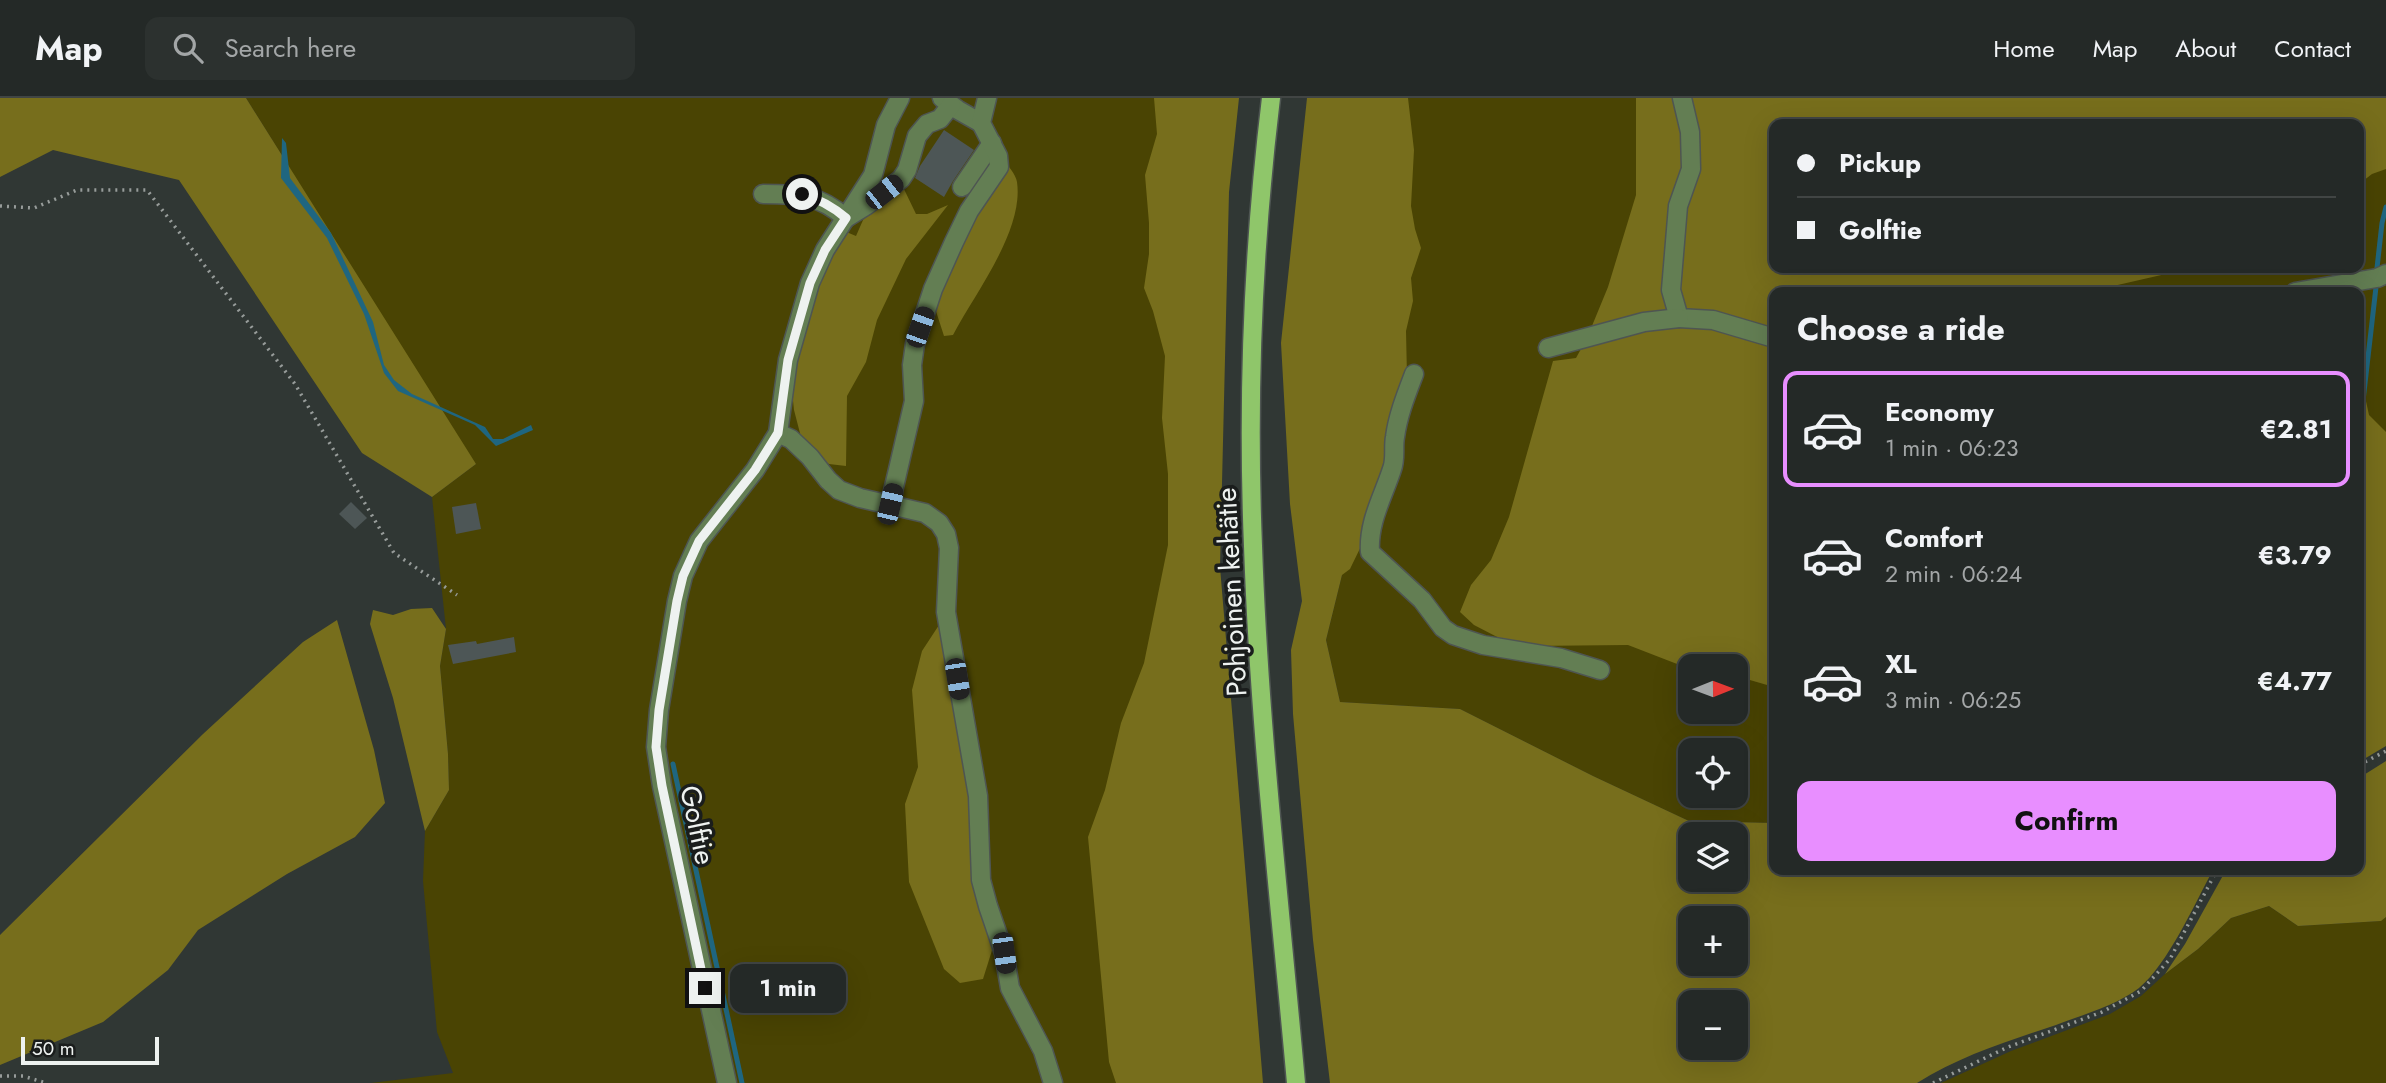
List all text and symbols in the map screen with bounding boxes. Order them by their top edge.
search box [145,17,635,80]
text: Map [35,25,103,72]
icon: search [169,29,207,67]
text: Search here [225,29,356,67]
text: Home [1993,31,2055,66]
text: Map [2093,31,2137,66]
text: About [2175,31,2236,66]
text: Contact [2274,31,2351,66]
text: Pickup [1839,144,1921,182]
car [861,171,908,213]
route start [786,178,818,210]
text: Golftie [1839,211,1922,249]
car [904,304,937,350]
text: Choose a ride [1797,306,2005,352]
text: Economy [1885,393,1994,431]
icon: car [1801,398,1864,461]
text: €2.81 [2260,410,2332,448]
text: 1 min · 06:23 [1885,431,2019,465]
car [876,481,905,527]
street label: Pohjoinen kehätie [1206,486,1257,698]
text: Comfort [1885,519,1983,557]
icon: car [1801,524,1864,587]
text: €3.79 [2258,536,2332,574]
text: 2 min · 06:24 [1885,557,2022,591]
text: XL [1885,645,1917,683]
icon: car [1801,650,1864,713]
north arrow [1678,654,1748,724]
map controls [1678,654,1748,1060]
car [944,657,971,701]
text: €4.77 [2257,662,2332,700]
text: 3 min · 06:25 [1885,683,2021,717]
button: locate [1678,738,1748,808]
button: Confirm [1797,781,2336,861]
street label: Golftie [669,782,726,868]
button: layers [1678,822,1748,892]
button: + [1678,906,1748,976]
car [991,931,1018,975]
callout: 1 min [730,964,845,1012]
text: 1 min [759,971,817,1005]
route end [689,972,721,1004]
button: − [1678,990,1748,1060]
scale bar [21,1034,159,1066]
text: 50 m [32,1035,75,1062]

